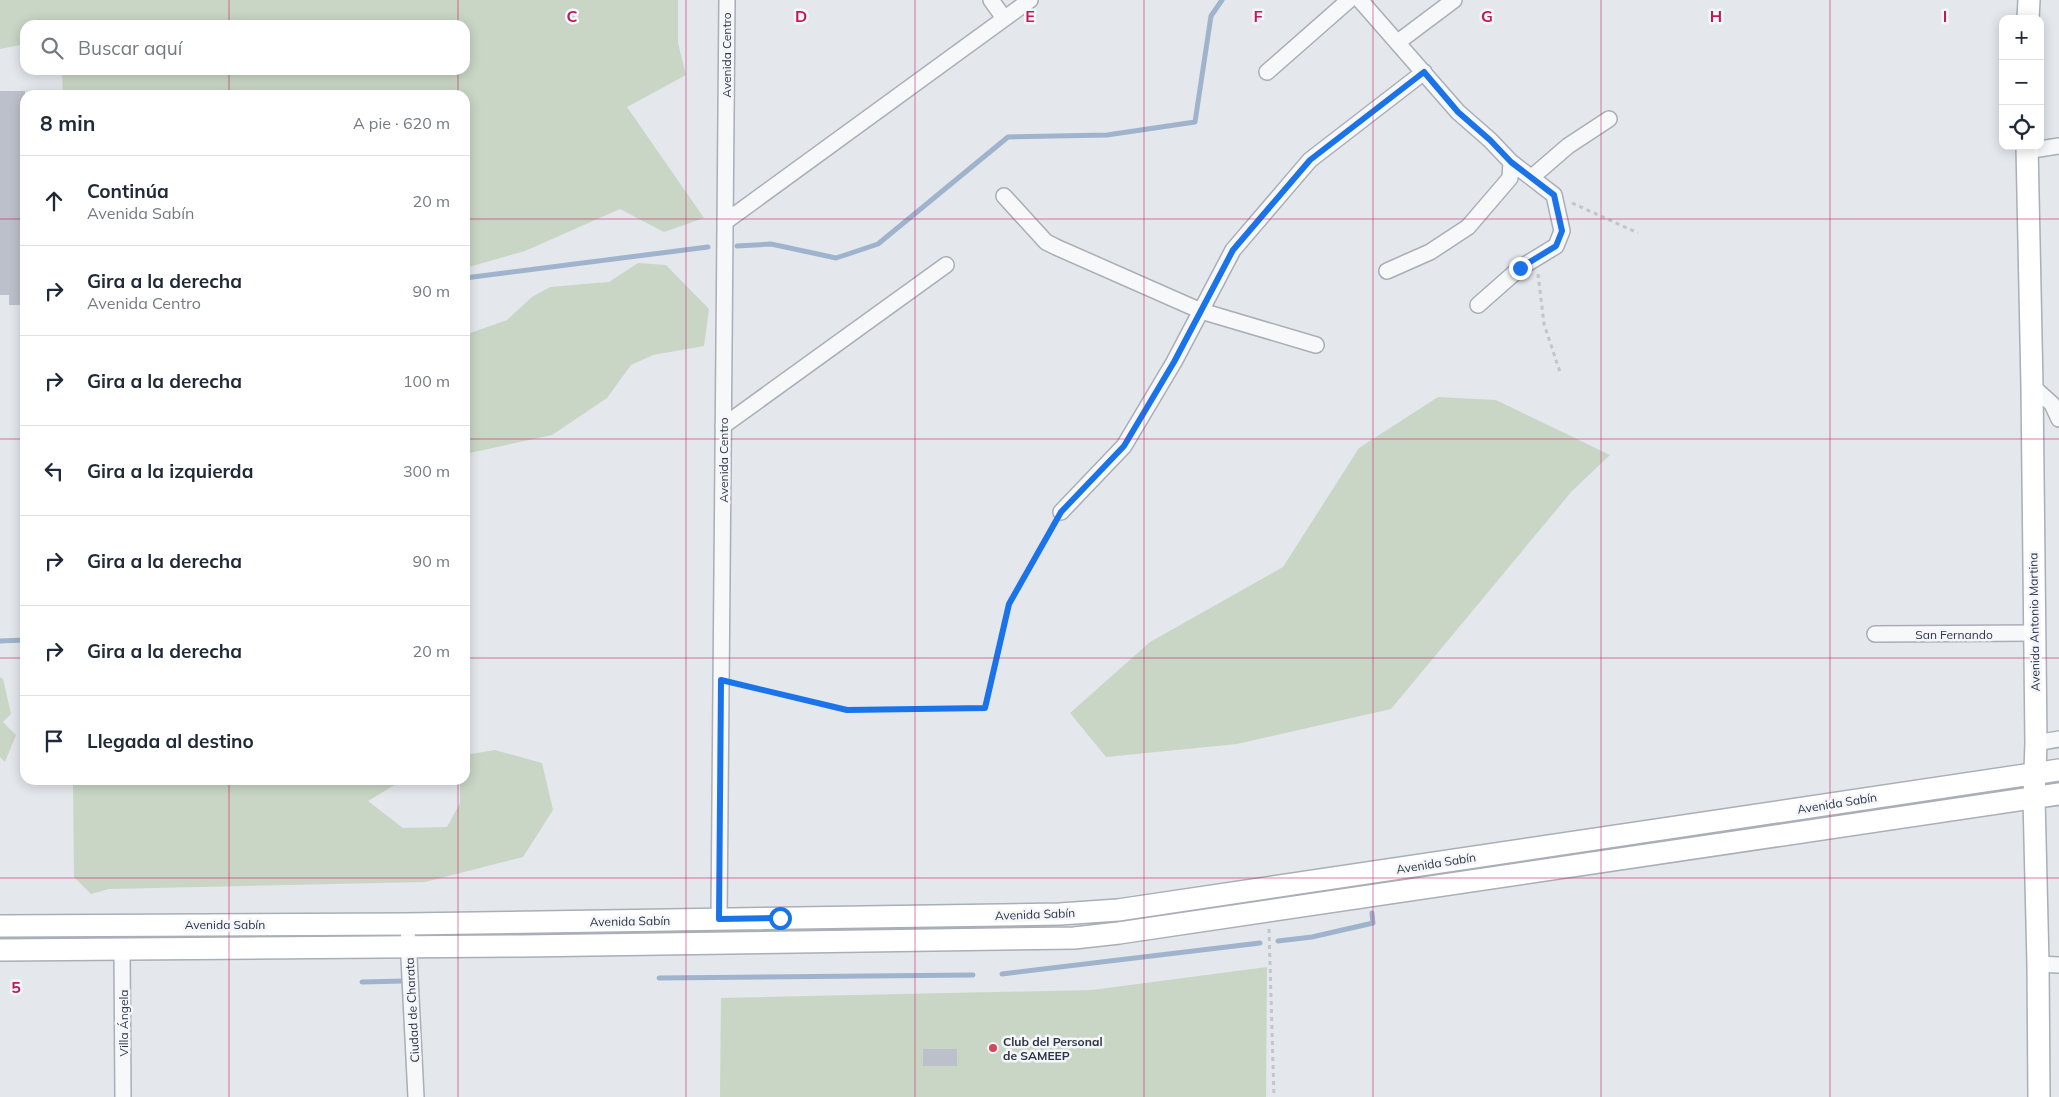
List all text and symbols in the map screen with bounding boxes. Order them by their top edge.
text: C [567,6,578,26]
text: D [795,6,807,26]
text: E [1025,6,1035,26]
text: F [1253,6,1263,26]
text: G [1481,6,1493,26]
text: H [1710,6,1722,26]
text: I [1943,6,1947,26]
street label: Avenida Centro [719,12,734,98]
map controls [1999,15,2044,150]
button: + [1999,15,2044,60]
search box [20,20,470,75]
icon: search [38,34,66,62]
text: Buscar aquí [78,36,182,60]
button: − [1999,60,2044,105]
button: locate [1999,105,2044,150]
text: 8 min [40,110,95,136]
text: A pie · 620 m [353,113,450,133]
text: Continúa [87,179,169,203]
icon: ahead [40,187,68,215]
text: 20 m [413,191,450,211]
text: Avenida Sabín [87,203,194,223]
route end [1509,257,1532,280]
text: Gira a la derecha [87,269,242,293]
icon: right [40,277,68,305]
text: 90 m [413,281,450,301]
text: Avenida Centro [87,293,201,313]
icon: right [40,367,68,395]
text: Gira a la derecha [87,369,242,393]
text: 100 m [403,371,450,391]
street label: Avenida Centro [716,417,731,503]
icon: left [40,457,68,485]
text: Gira a la izquierda [87,459,253,483]
text: 300 m [403,461,450,481]
icon: right [40,547,68,575]
text: Gira a la derecha [87,549,242,573]
text: 90 m [413,551,450,571]
street label: Avenida Antonio Martina [2025,552,2043,692]
street label: San Fernando [1915,627,1993,642]
icon: right [40,637,68,665]
text: Gira a la derecha [87,639,242,663]
text: 20 m [413,641,450,661]
icon: arrive [40,727,68,755]
text: Llegada al destino [87,729,254,753]
street label: Avenida Sabín [1796,789,1878,817]
street label: Avenida Sabín [1395,849,1477,877]
street label: Avenida Sabín [995,905,1075,923]
route start [769,907,792,930]
street label: Avenida Sabín [590,913,670,929]
street label: Avenida Sabín [185,917,265,932]
street label: Ciudad de Charata [402,957,422,1063]
text: 5 [11,977,21,997]
street label: Villa Ángela [116,990,131,1056]
place label: Club del Personal de SAMEEP [1003,1034,1103,1063]
marker: Club del Personal de SAMEEP [987,1042,999,1054]

